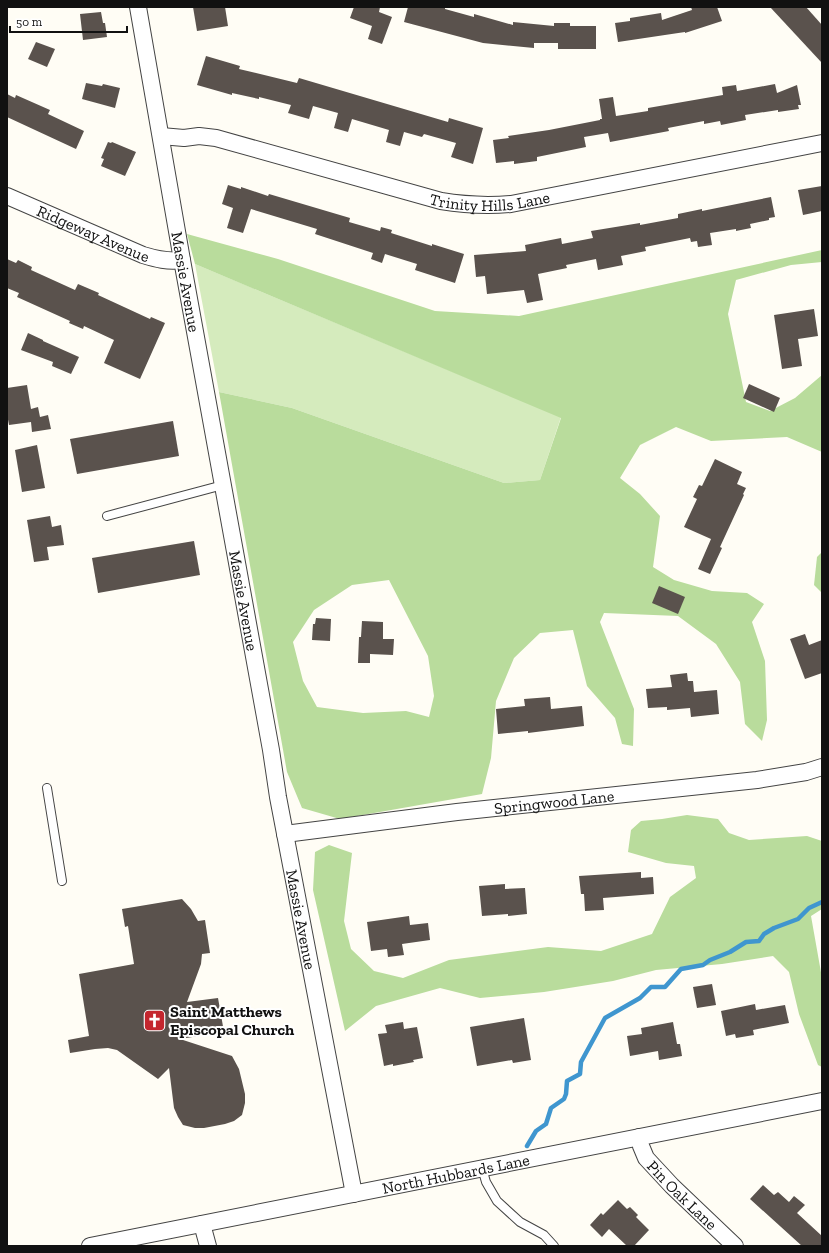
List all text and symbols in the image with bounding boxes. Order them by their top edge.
scale bar [10,8,127,34]
text: 50 m [16,15,43,29]
street label: Trinity Hills Lane [427,187,551,215]
street label: Ridgeway Avenue [34,201,152,266]
street label: Massie Avenue [168,230,204,334]
street label: Massie Avenue [225,549,262,652]
street label: Springwood Lane [493,786,615,817]
street label: Massie Avenue [283,868,320,971]
place label: Saint Matthews Episcopal Church [170,1002,295,1039]
church icon: Saint Matthews Episcopal Church [141,1007,167,1033]
street label: North Hubbards Lane [381,1150,531,1197]
street label: Pin Oak Lane [643,1156,721,1234]

